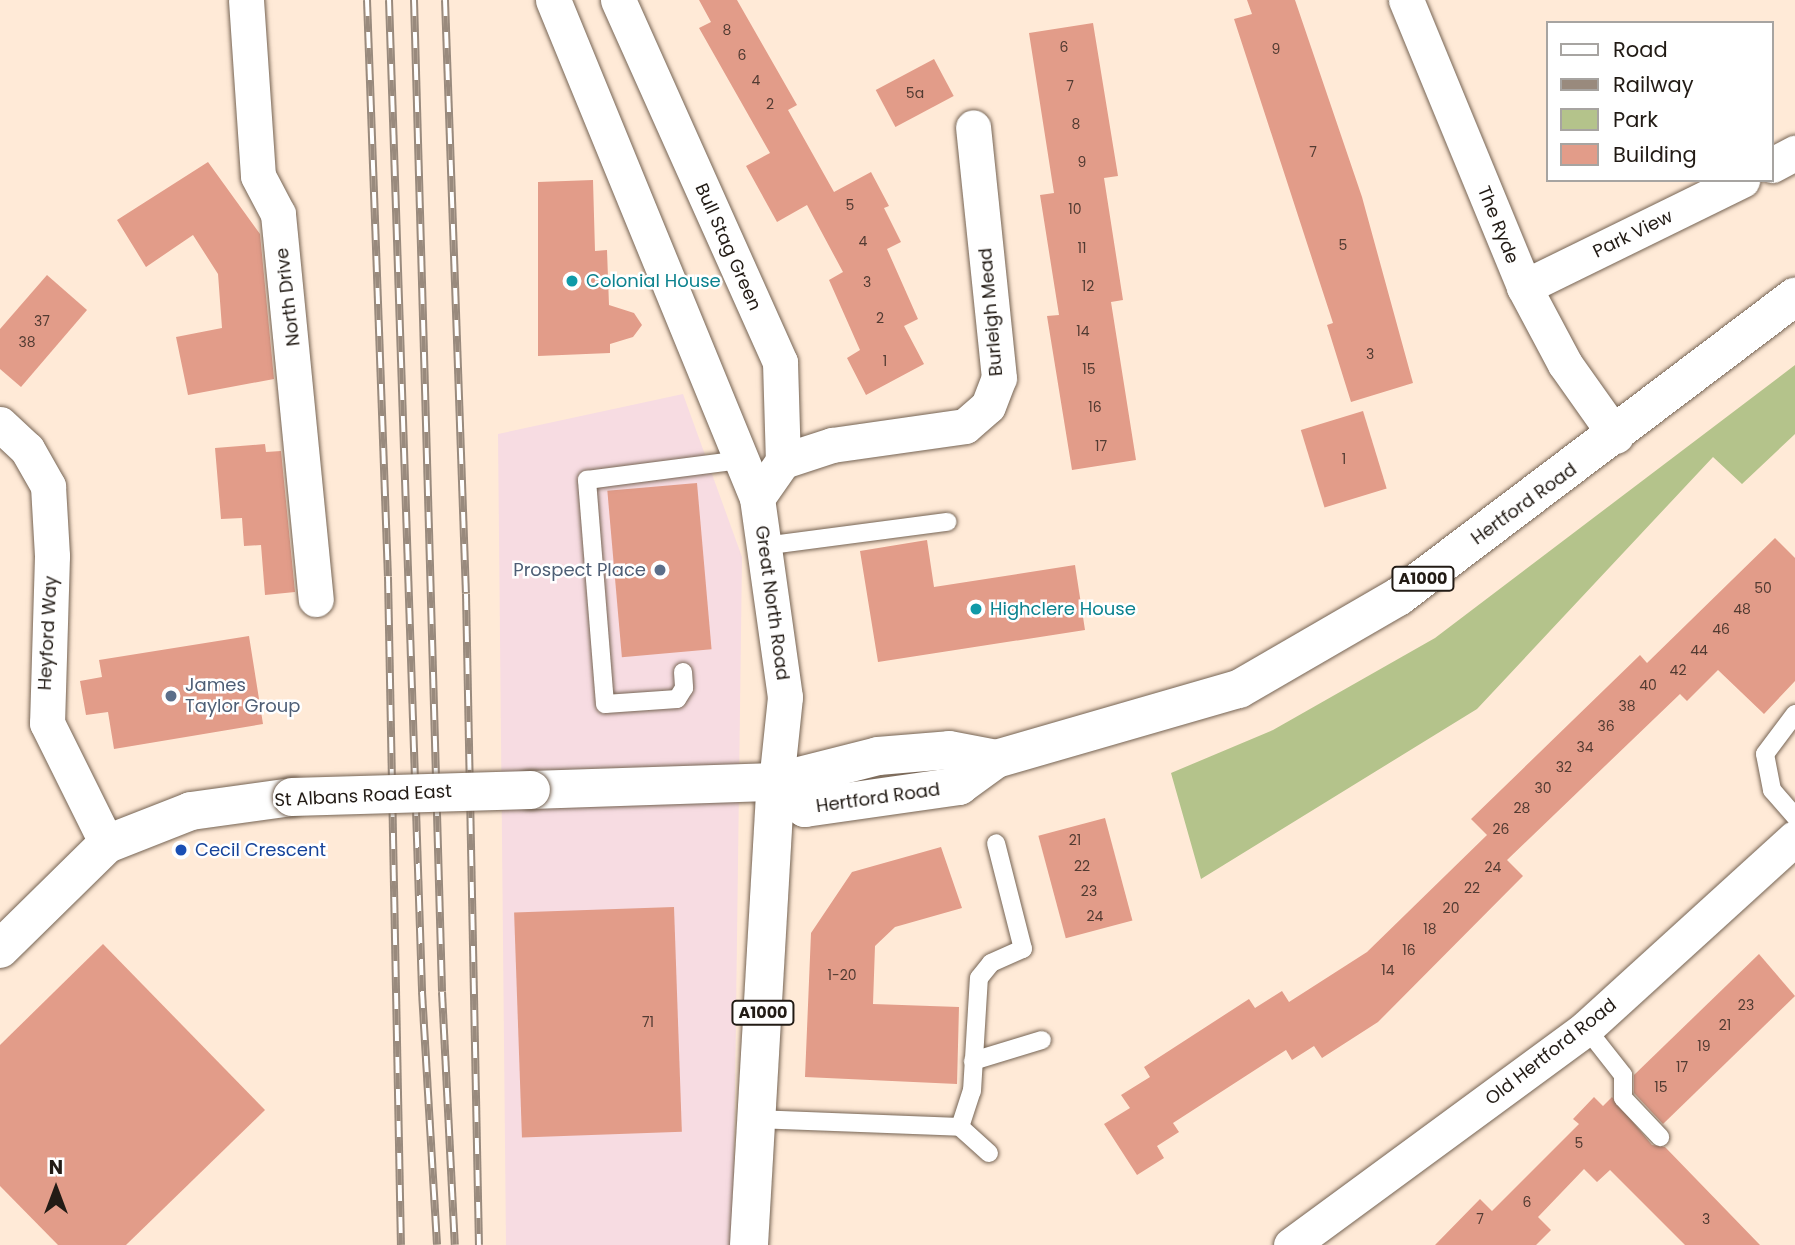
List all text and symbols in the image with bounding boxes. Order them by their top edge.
legend [1546,21,1774,182]
house number: 8 [723,22,731,38]
text: Road [1613,35,1668,64]
house number: 6 [1060,39,1068,55]
house number: 9 [1272,41,1280,57]
house number: 6 [738,47,746,63]
text: Railway [1613,70,1694,99]
house number: 4 [752,72,760,88]
house number: 7 [1066,78,1074,94]
house number: 5a [906,85,924,101]
house number: 2 [766,96,774,112]
text: Park [1613,105,1658,134]
house number: 8 [1072,116,1080,132]
text: Building [1613,140,1697,169]
house number: 7 [1309,144,1317,160]
house number: 9 [1078,154,1086,170]
street label: Bull Stag Green [690,180,766,314]
street label: The Ryde [1473,183,1523,267]
house number: 5 [846,197,854,213]
house number: 10 [1068,201,1082,217]
street label: Park View [1590,205,1676,263]
house number: 4 [859,233,867,249]
house number: 5 [1339,237,1347,253]
house number: 11 [1078,240,1086,256]
street label: North Drive [271,247,305,347]
street label: Burleigh Mead [975,247,1007,377]
place label: Colonial House [586,270,721,292]
marker: Colonial House [564,273,580,289]
house number: 3 [863,274,871,290]
house number: 12 [1082,278,1094,294]
house number: 2 [876,310,884,326]
house number: 37 [34,313,50,329]
house number: 14 [1076,323,1090,339]
house number: 38 [18,334,36,350]
house number: 3 [1366,346,1374,362]
house number: 1 [883,353,887,369]
house number: 15 [1082,361,1096,377]
house number: 16 [1088,399,1102,415]
house number: 17 [1095,438,1107,454]
house number: 1 [1342,451,1346,467]
street label: Hertford Road [1467,459,1581,549]
street label: Great North Road [750,524,794,682]
place label: Prospect Place [513,559,646,581]
marker: Prospect Place [652,562,668,578]
road number: A1000 [1390,566,1456,592]
street label: Heyford Way [34,575,62,691]
house number: 50 [1754,580,1772,596]
place label: Highclere House [990,598,1136,620]
marker: Highclere House [968,601,984,617]
house number: 48 [1733,601,1751,617]
house number: 46 [1712,621,1730,637]
house number: 44 [1690,642,1708,658]
house number: 42 [1670,662,1686,678]
place label: James Taylor Group [185,675,300,718]
house number: 40 [1639,677,1657,693]
marker: James Taylor Group [163,688,179,704]
house number: 38 [1618,698,1636,714]
house number: 36 [1597,718,1615,734]
house number: 34 [1576,739,1594,755]
house number: 32 [1556,759,1572,775]
street label: Hertford Road [815,779,941,817]
house number: 30 [1534,780,1552,796]
street label: St Albans Road East [274,781,452,811]
house number: 28 [1514,800,1530,816]
house number: 26 [1493,821,1509,837]
house number: 21 [1069,832,1081,848]
place label: Cecil Crescent [195,839,326,861]
marker: Cecil Crescent [173,842,189,858]
house number: 22 [1074,858,1090,874]
house number: 24 [1485,859,1501,875]
house number: 22 [1464,880,1480,896]
house number: 23 [1081,883,1097,899]
house number: 20 [1443,900,1459,916]
house number: 24 [1087,908,1103,924]
house number: 18 [1423,921,1437,937]
house number: 16 [1402,942,1416,958]
house number: 14 [1381,962,1395,978]
house number: 1-20 [827,967,857,983]
street label: Old Hertford Road [1481,994,1621,1110]
house number: 23 [1738,997,1754,1013]
road number: A1000 [730,1001,796,1026]
house number: 71 [642,1014,654,1030]
house number: 21 [1719,1017,1731,1033]
house number: 19 [1697,1038,1711,1054]
house number: 17 [1676,1059,1688,1075]
house number: 15 [1654,1079,1668,1095]
house number: 5 [1575,1135,1583,1151]
north arrow [21,1154,91,1224]
text: N [49,1154,63,1181]
house number: 6 [1523,1194,1531,1210]
house number: 7 [1476,1211,1484,1227]
house number: 3 [1702,1211,1710,1227]

